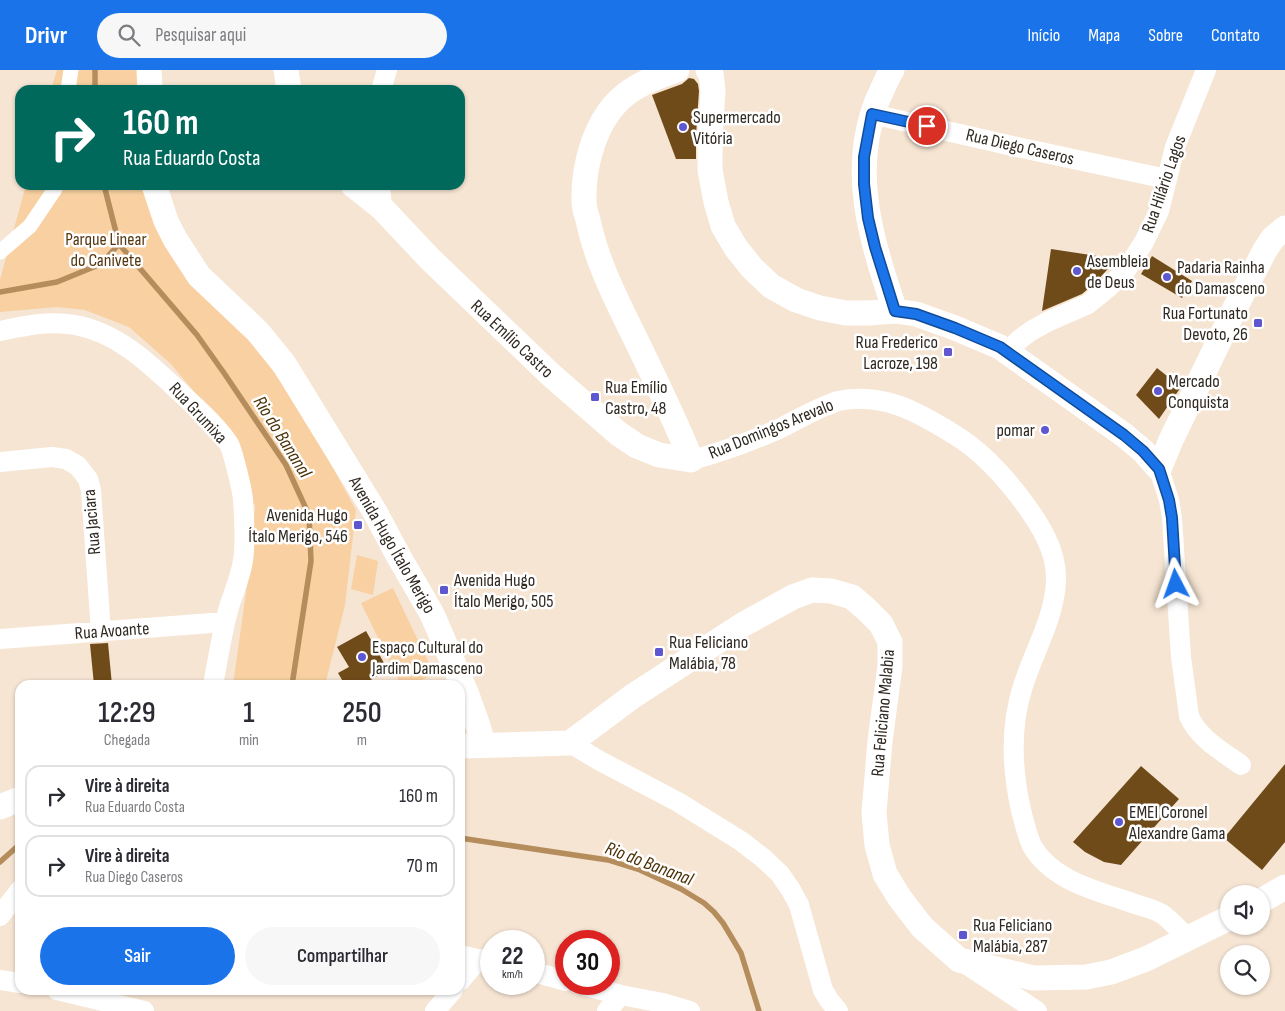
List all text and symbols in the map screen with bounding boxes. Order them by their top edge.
search box [97,13,447,58]
text: Drivr [25,21,67,50]
icon: search [115,21,143,49]
text: Pesquisar aqui [155,24,246,47]
text: Início [1028,25,1060,46]
text: Mapa [1088,25,1120,46]
text: Sobre [1148,25,1183,46]
text: Contato [1211,25,1260,46]
text: 160 m [123,102,199,145]
icon: right [40,105,105,170]
pin [906,105,948,147]
place label: Supermercado Vitória [693,107,781,149]
icon: arrive [913,112,941,140]
marker: Supermercado Vitória [677,121,689,133]
street label: Rua Diego Caseros [964,124,1076,170]
street label: Rua Hilário Lagos [1137,132,1191,236]
text: Rua Eduardo Costa [123,145,260,172]
park label: Parque Linear do Canivete [65,229,147,271]
place label: Asembleia de Deus [1086,251,1148,293]
place label: Padaria Rainha do Damasceno [1177,257,1265,299]
marker: Asembleia de Deus [1071,265,1083,277]
marker: Padaria Rainha do Damasceno [1161,271,1173,283]
street label: Rua Emílio Castro [466,296,558,382]
place label: Rua Fortunato Devoto, 26 [1162,303,1248,345]
marker: Rua Fortunato Devoto, 26 [1252,317,1264,329]
place label: Rua Frederico Lacroze, 198 [856,332,938,374]
marker: Rua Frederico Lacroze, 198 [942,346,954,358]
place label: Mercado Conquista [1168,371,1229,413]
place label: Rua Emílio Castro, 48 [605,377,668,419]
street label: Rua Grumixa [164,378,232,448]
marker: Mercado Conquista [1152,385,1164,397]
marker: Rua Emílio Castro, 48 [589,391,601,403]
water label: Rio do Bananal [248,392,316,483]
street label: Rua Domingos Arevalo [705,394,837,464]
place label: pomar [996,420,1035,441]
marker: pomar [1039,424,1051,436]
street label: Avenida Hugo Ítalo Merigo [344,472,440,617]
street label: Rua Jaciara [79,488,105,556]
place label: Avenida Hugo Ítalo Merigo, 546 [248,505,348,547]
marker: Avenida Hugo Ítalo Merigo, 546 [352,519,364,531]
position arrow [1149,557,1201,609]
place label: Avenida Hugo Ítalo Merigo, 505 [453,570,553,612]
marker: Avenida Hugo Ítalo Merigo, 505 [438,584,450,596]
street label: Rua Avoante [74,618,150,644]
place label: Rua Feliciano Malábia, 78 [669,632,748,674]
place label: Espaço Cultural do Jardim Damasceno [371,637,483,679]
marker: Rua Feliciano Malábia, 78 [653,646,665,658]
street label: Rua Feliciano Malabia [867,648,899,778]
marker: Espaço Cultural do Jardim Damasceno [356,651,368,663]
text: 12:29 [98,695,156,731]
text: 1 [243,695,255,731]
text: 250 [342,695,382,731]
text: Chegada [104,731,150,750]
text: min [239,731,259,750]
text: m [357,731,367,750]
text: Vire à direita [85,775,169,798]
icon: right [42,782,70,810]
text: 160 m [399,785,438,808]
text: Rua Eduardo Costa [85,798,185,817]
place label: EMEI Coronel Alexandre Gama [1128,802,1225,844]
marker: EMEI Coronel Alexandre Gama [1113,816,1125,828]
water label: Rio do Bananal [602,837,697,891]
text: Vire à direita [85,845,169,868]
icon: right [42,852,70,880]
text: 70 m [407,855,438,878]
text: Rua Diego Caseros [85,868,183,887]
map controls [1220,885,1270,995]
button: sound [1220,885,1270,935]
place label: Rua Feliciano Malábia, 287 [973,915,1052,957]
button: Sair [40,927,235,985]
button: Compartilhar [245,927,440,985]
marker: Rua Feliciano Malábia, 287 [957,929,969,941]
speed limit sign: 30 [555,930,620,995]
text: 22 [502,941,523,972]
button: search [1220,945,1270,995]
text: km/h [502,967,523,982]

